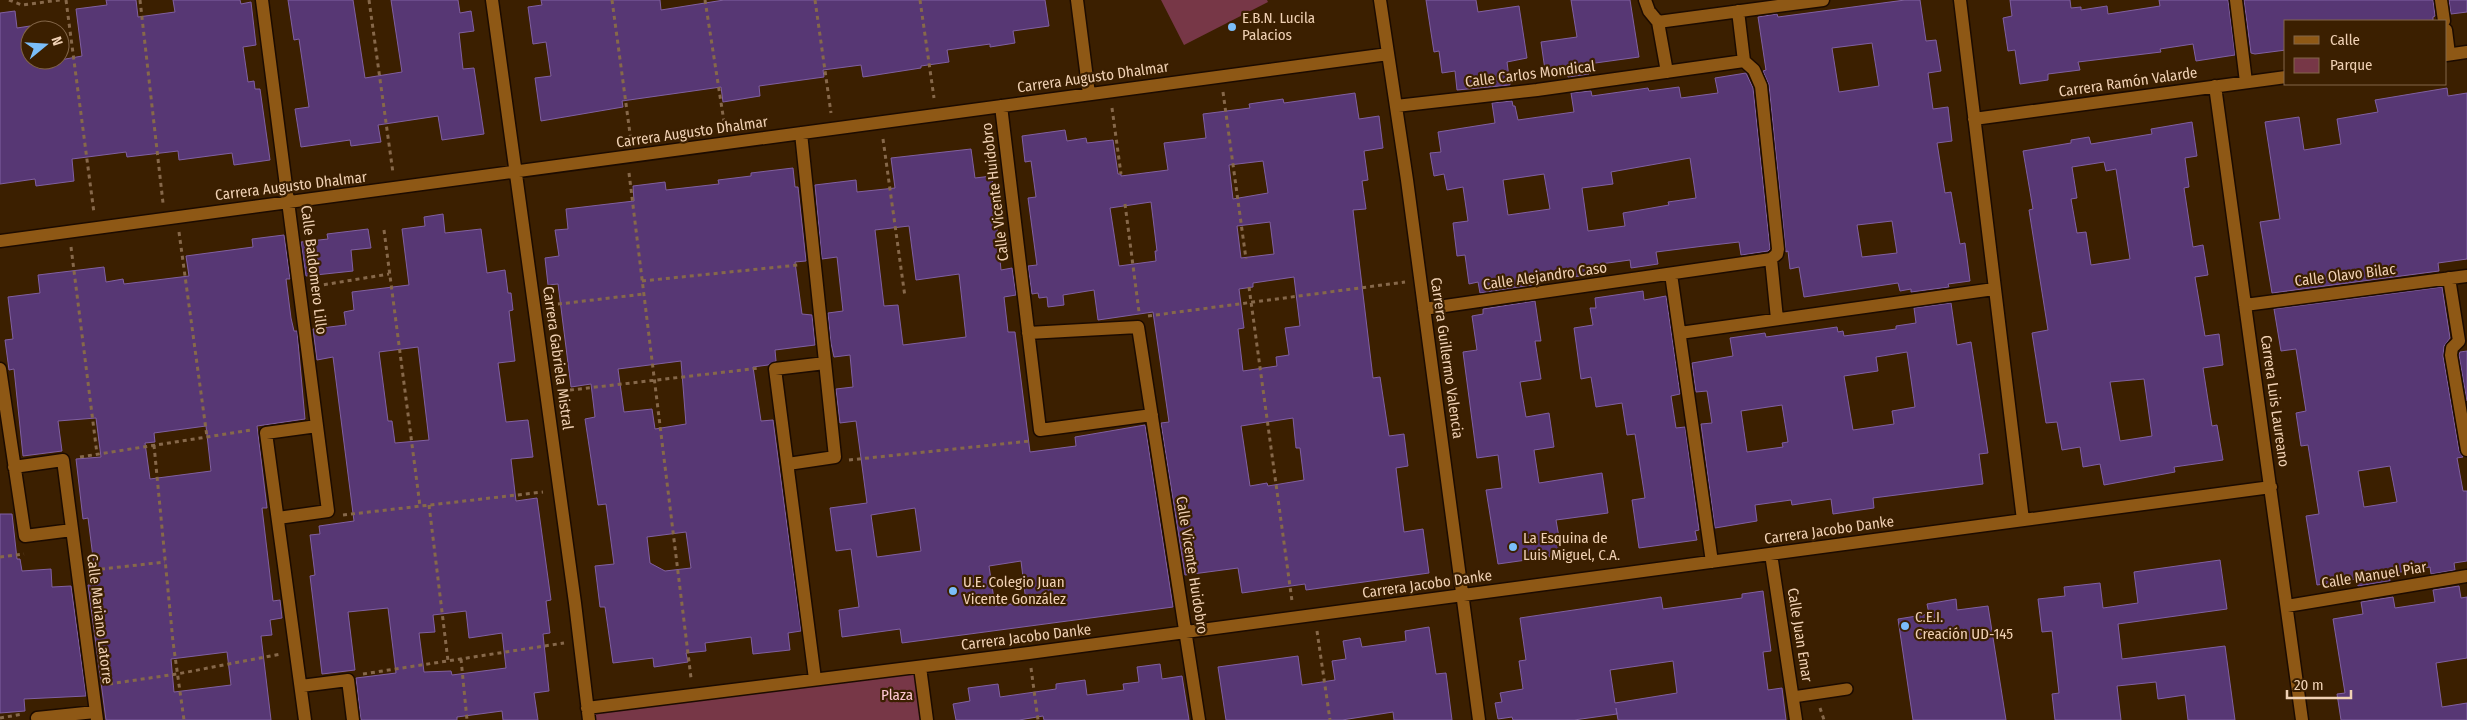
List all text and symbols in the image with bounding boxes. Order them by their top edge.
place label: E.B.N. Lucila Palacios [1242,9,1315,44]
north arrow [20,20,70,70]
legend [2284,20,2447,85]
marker: E.B.N. Lucila Palacios [1226,21,1238,33]
text: Calle [2330,31,2360,49]
text: N [48,35,66,48]
text: Parque [2330,56,2373,74]
street label: Carrera Augusto Dhalmar [1016,57,1171,97]
street label: Calle Carlos Mondical [1464,57,1596,91]
street label: Carrera Ramón Valarde [2057,63,2199,101]
street label: Carrera Augusto Dhalmar [615,112,770,152]
street label: Calle Vicente Huidobro [978,122,1012,262]
street label: Carrera Augusto Dhalmar [214,168,369,204]
street label: Calle Baldomero Lillo [297,204,331,336]
street label: Calle Alejandro Caso [1482,258,1608,294]
street label: Calle Olavo Bilac [2294,260,2397,290]
street label: Carrera Guillermo Valencia [1427,276,1467,440]
street label: Carrera Gabriela Mistral [539,285,577,431]
street label: Carrera Luis Laureano [2257,334,2293,468]
street label: Calle Vicente Huidobro [1172,495,1212,635]
street label: Carrera Jacobo Danke [1763,512,1895,548]
place label: La Esquina de Luis Miguel, C.A. [1523,529,1620,564]
marker: La Esquina de Luis Miguel, C.A. [1507,541,1519,553]
street label: Calle Mariano Latorre [83,553,117,685]
street label: Calle Manuel Piar [2320,558,2429,592]
street label: Carrera Jacobo Danke [1361,566,1493,602]
place label: U.E. Colegio Juan Vicente González [963,573,1066,608]
marker: U.E. Colegio Juan Vicente González [947,585,959,597]
street label: Calle Juan Emar [1784,587,1816,684]
place label: C.E.I. Creación UD-145 [1915,608,2013,643]
street label: Carrera Jacobo Danke [960,620,1092,654]
marker: C.E.I. Creación UD-145 [1899,620,1911,632]
scale bar [2287,668,2351,700]
text: 20 m [2294,676,2324,694]
park label: Plaza [881,686,913,704]

